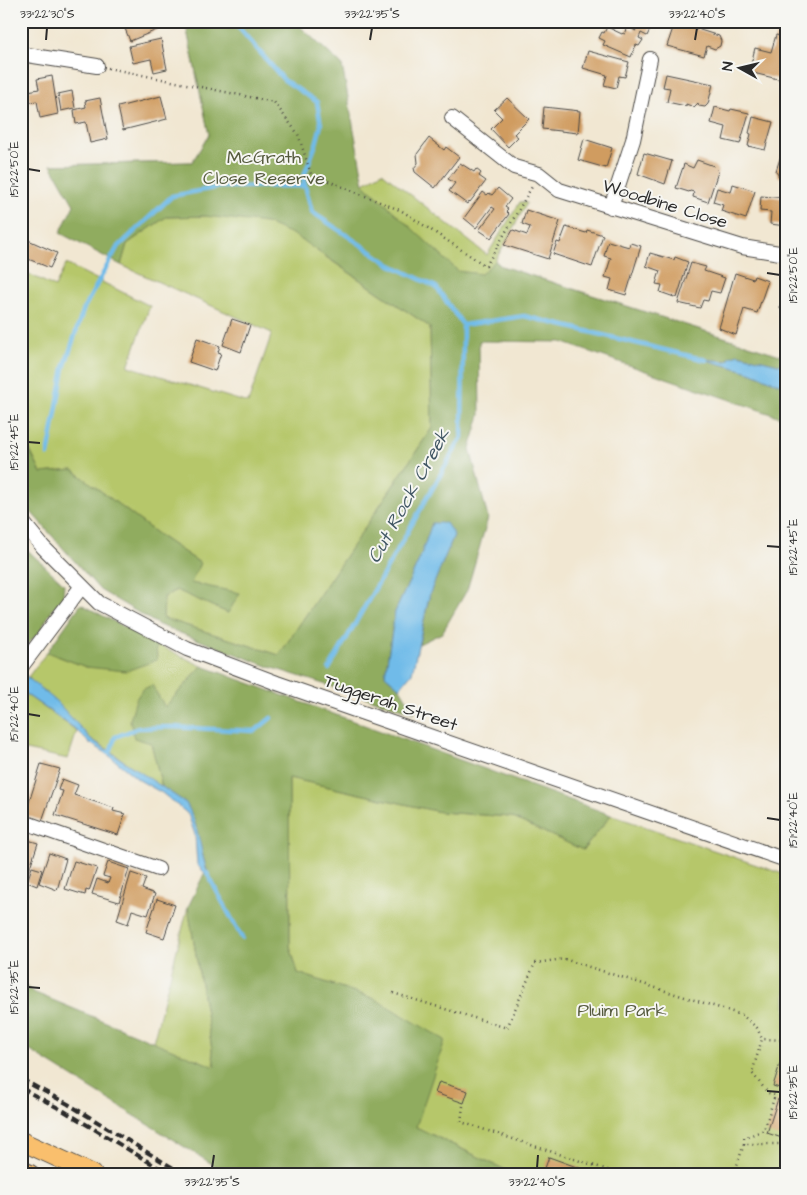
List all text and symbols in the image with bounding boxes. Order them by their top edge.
text: 33°22'30"S [20,6,75,23]
text: 33°22'35"S [344,6,400,23]
text: 33°22'40"S [669,6,726,23]
north arrow [714,42,764,92]
text: N [718,60,739,72]
text: 151°22'50"E [6,141,23,197]
park label: McGrath Close Reserve [203,145,325,191]
street label: Woodbine Close [599,173,731,235]
text: 151°22'50"E [785,247,802,303]
text: 151°22'45"E [6,414,23,470]
water label: Cut Rock Creek [361,424,457,568]
text: 151°22'45"E [785,519,802,575]
street label: Tuggerah Street [321,668,462,739]
text: 151°22'40"E [6,686,23,742]
text: 151°22'40"E [785,792,802,848]
text: 151°22'35"E [6,960,23,1014]
park label: Pluim Park [577,998,667,1023]
text: 151°22'35"E [785,1065,802,1119]
text: 33°22'35"S [184,1174,240,1191]
text: 33°22'40"S [509,1174,566,1191]

